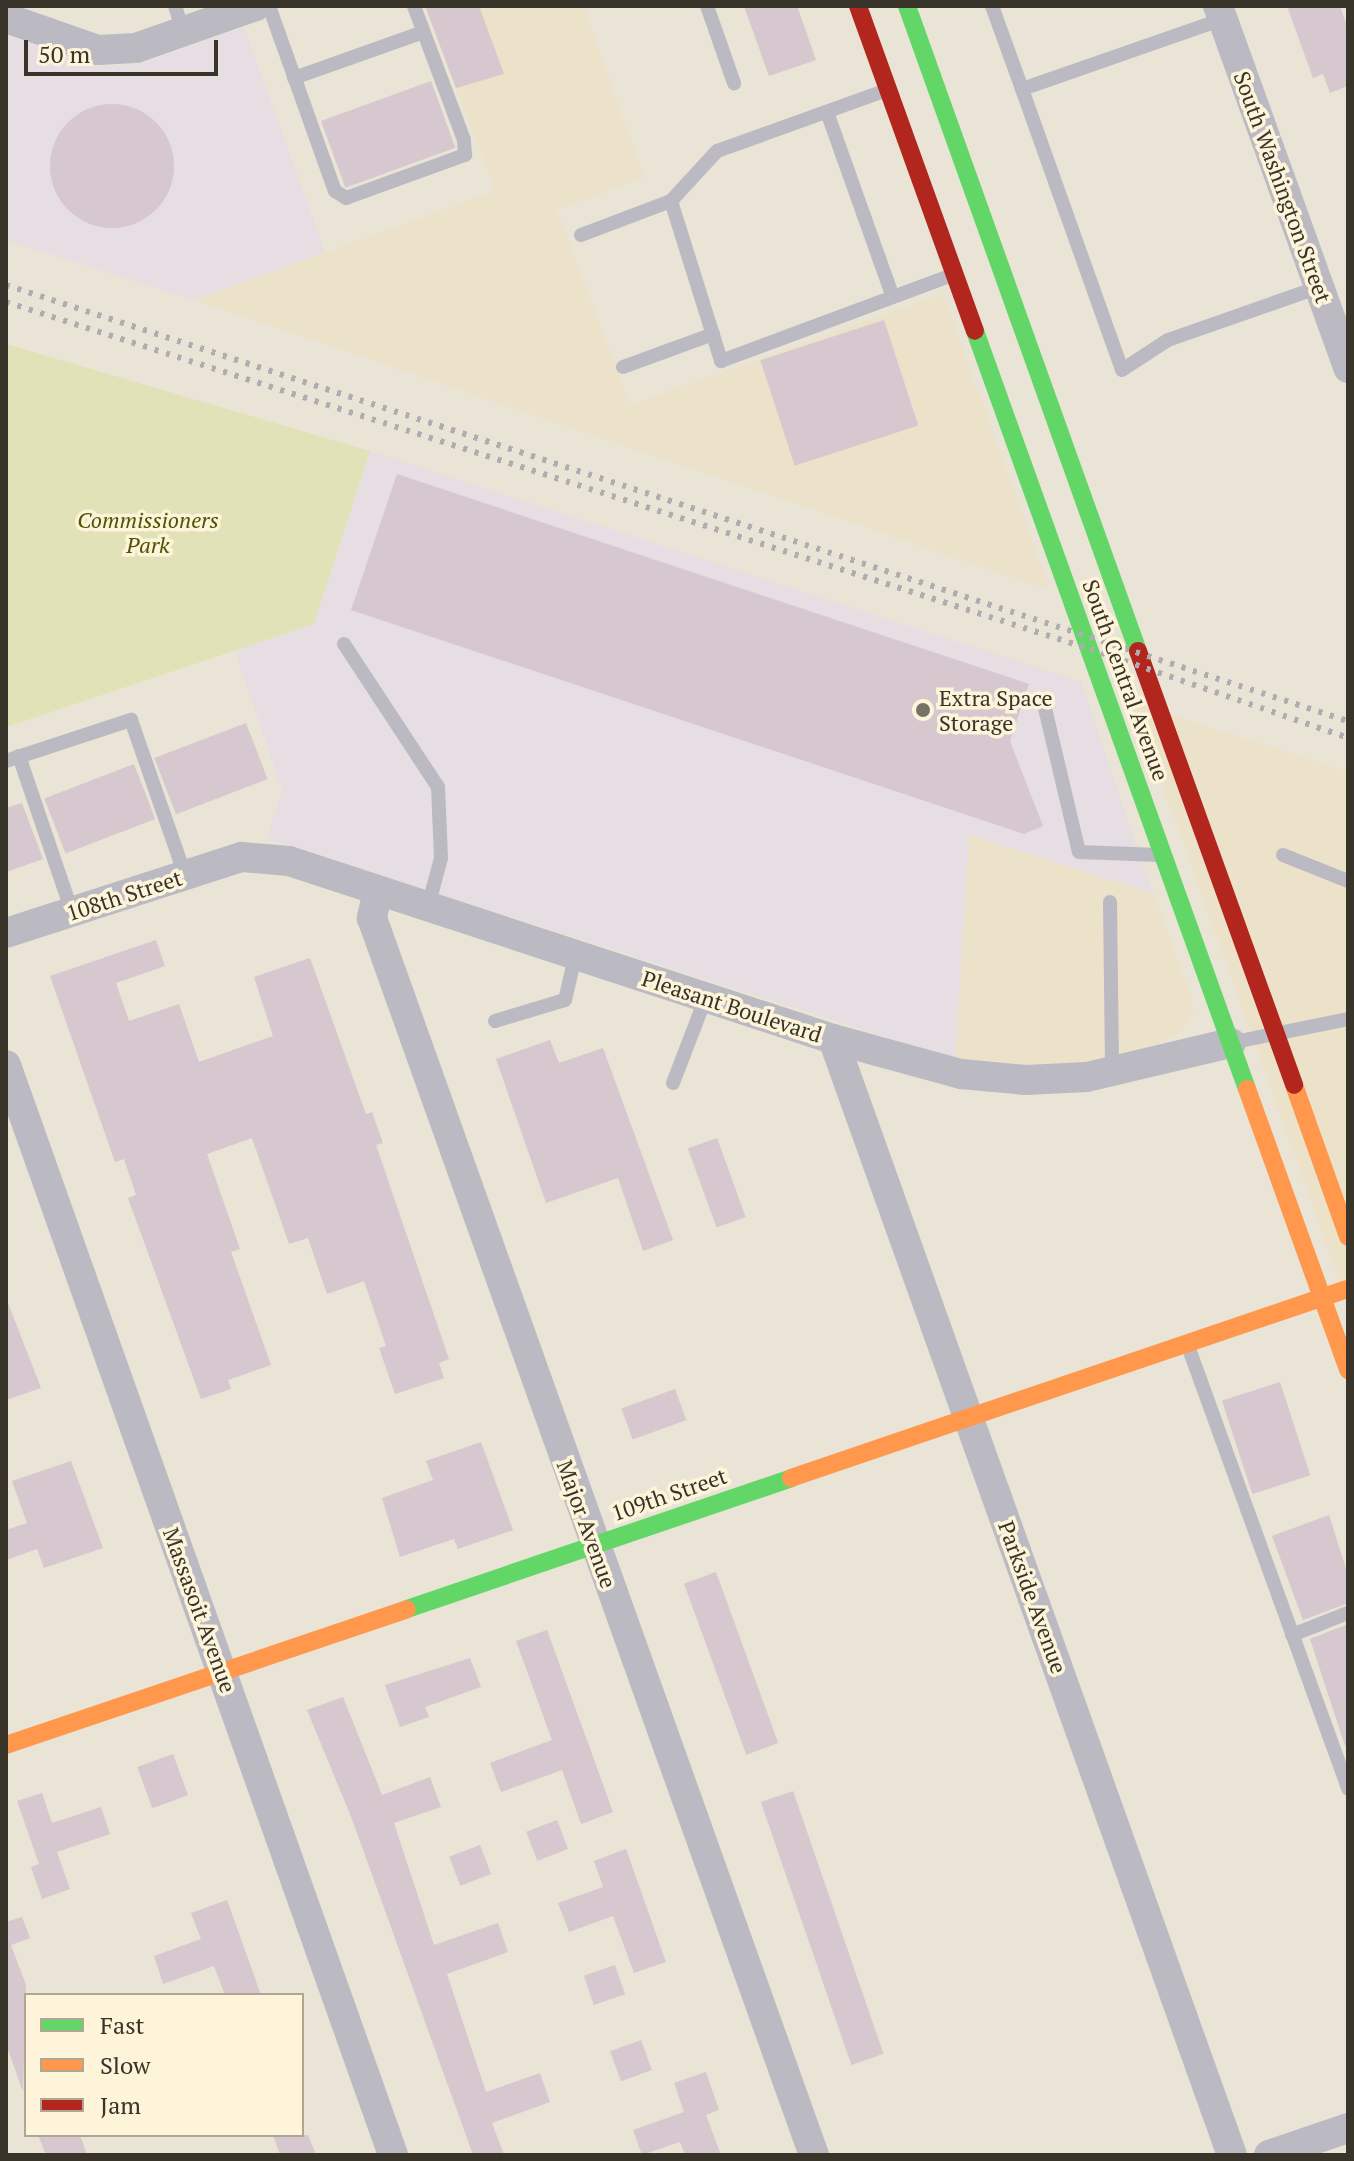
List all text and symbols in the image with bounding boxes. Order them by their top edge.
scale bar [28,24,222,74]
text: 50 m [38,38,90,70]
street label: South Washington Street [1229,68,1337,306]
park label: Commissioners Park [77,506,219,558]
street label: South Central Avenue [1077,576,1175,784]
place label: Extra Space Storage [939,684,1053,736]
marker: Extra Space Storage [914,701,932,719]
street label: 108th Street [63,864,185,926]
street label: Pleasant Boulevard [639,964,825,1048]
street label: Major Avenue [552,1456,622,1592]
street label: 109th Street [608,1462,730,1526]
street label: Parkside Avenue [993,1517,1073,1677]
street label: Massasoit Avenue [158,1524,242,1696]
legend [24,1993,304,2137]
text: Fast [100,2009,144,2041]
text: Slow [100,2049,151,2081]
text: Jam [100,2089,141,2121]

